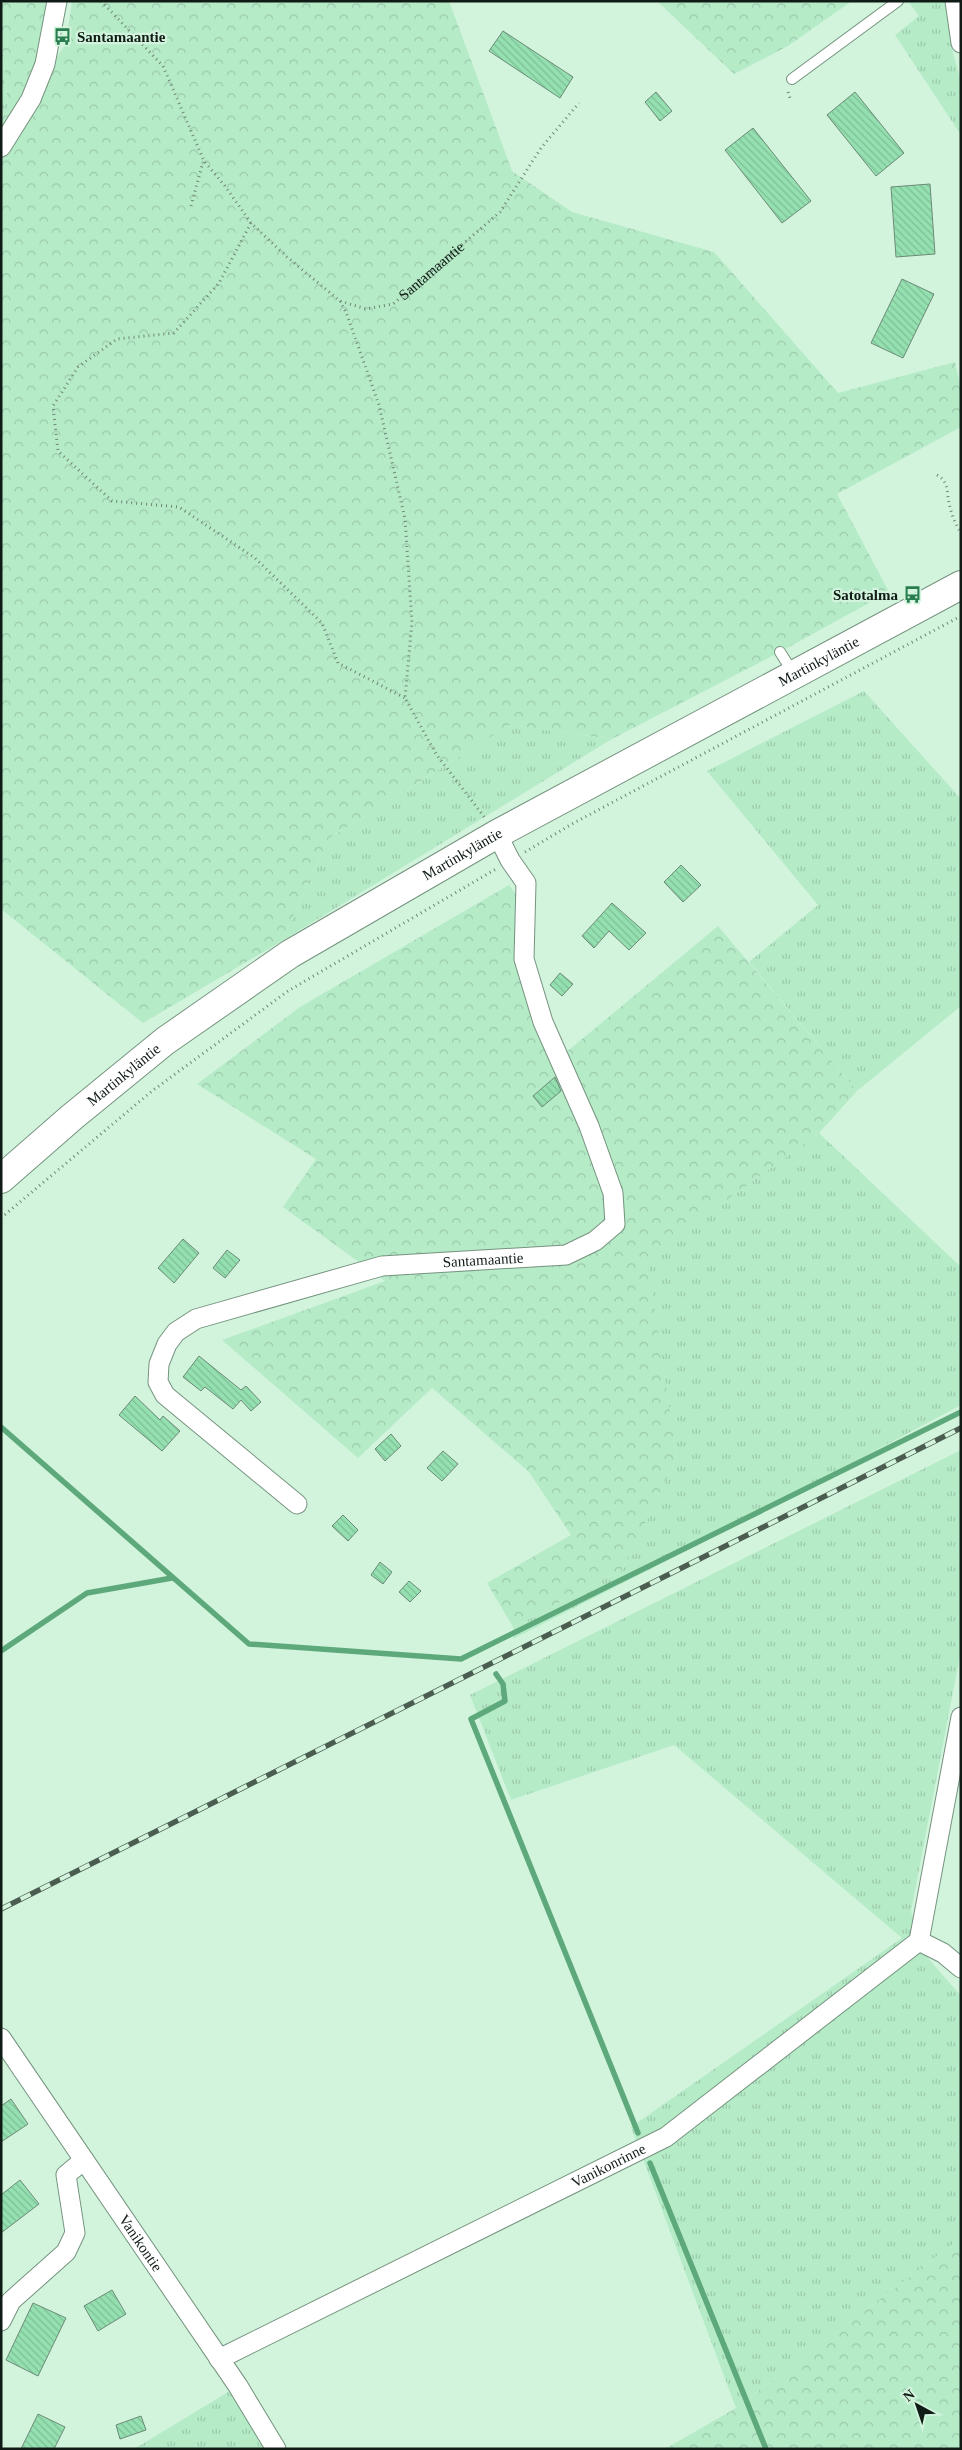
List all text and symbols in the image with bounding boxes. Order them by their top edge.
bus stop icon: Santamaantie [53,27,73,47]
place label: Santamaantie [77,29,166,45]
street label: Santamaantie [396,238,468,303]
bus stop icon: Satotalma [902,585,922,605]
place label: Satotalma [833,587,898,603]
street label: Martinkyläntie [776,633,862,690]
street label: Martinkyläntie [420,825,505,883]
street label: Martinkyläntie [84,1040,164,1109]
street label: Santamaantie [442,1250,524,1270]
street label: Vanikonrinne [569,2140,649,2191]
street label: Vanikontie [116,2212,166,2275]
north arrow [892,2380,942,2430]
text: N [900,2386,918,2404]

